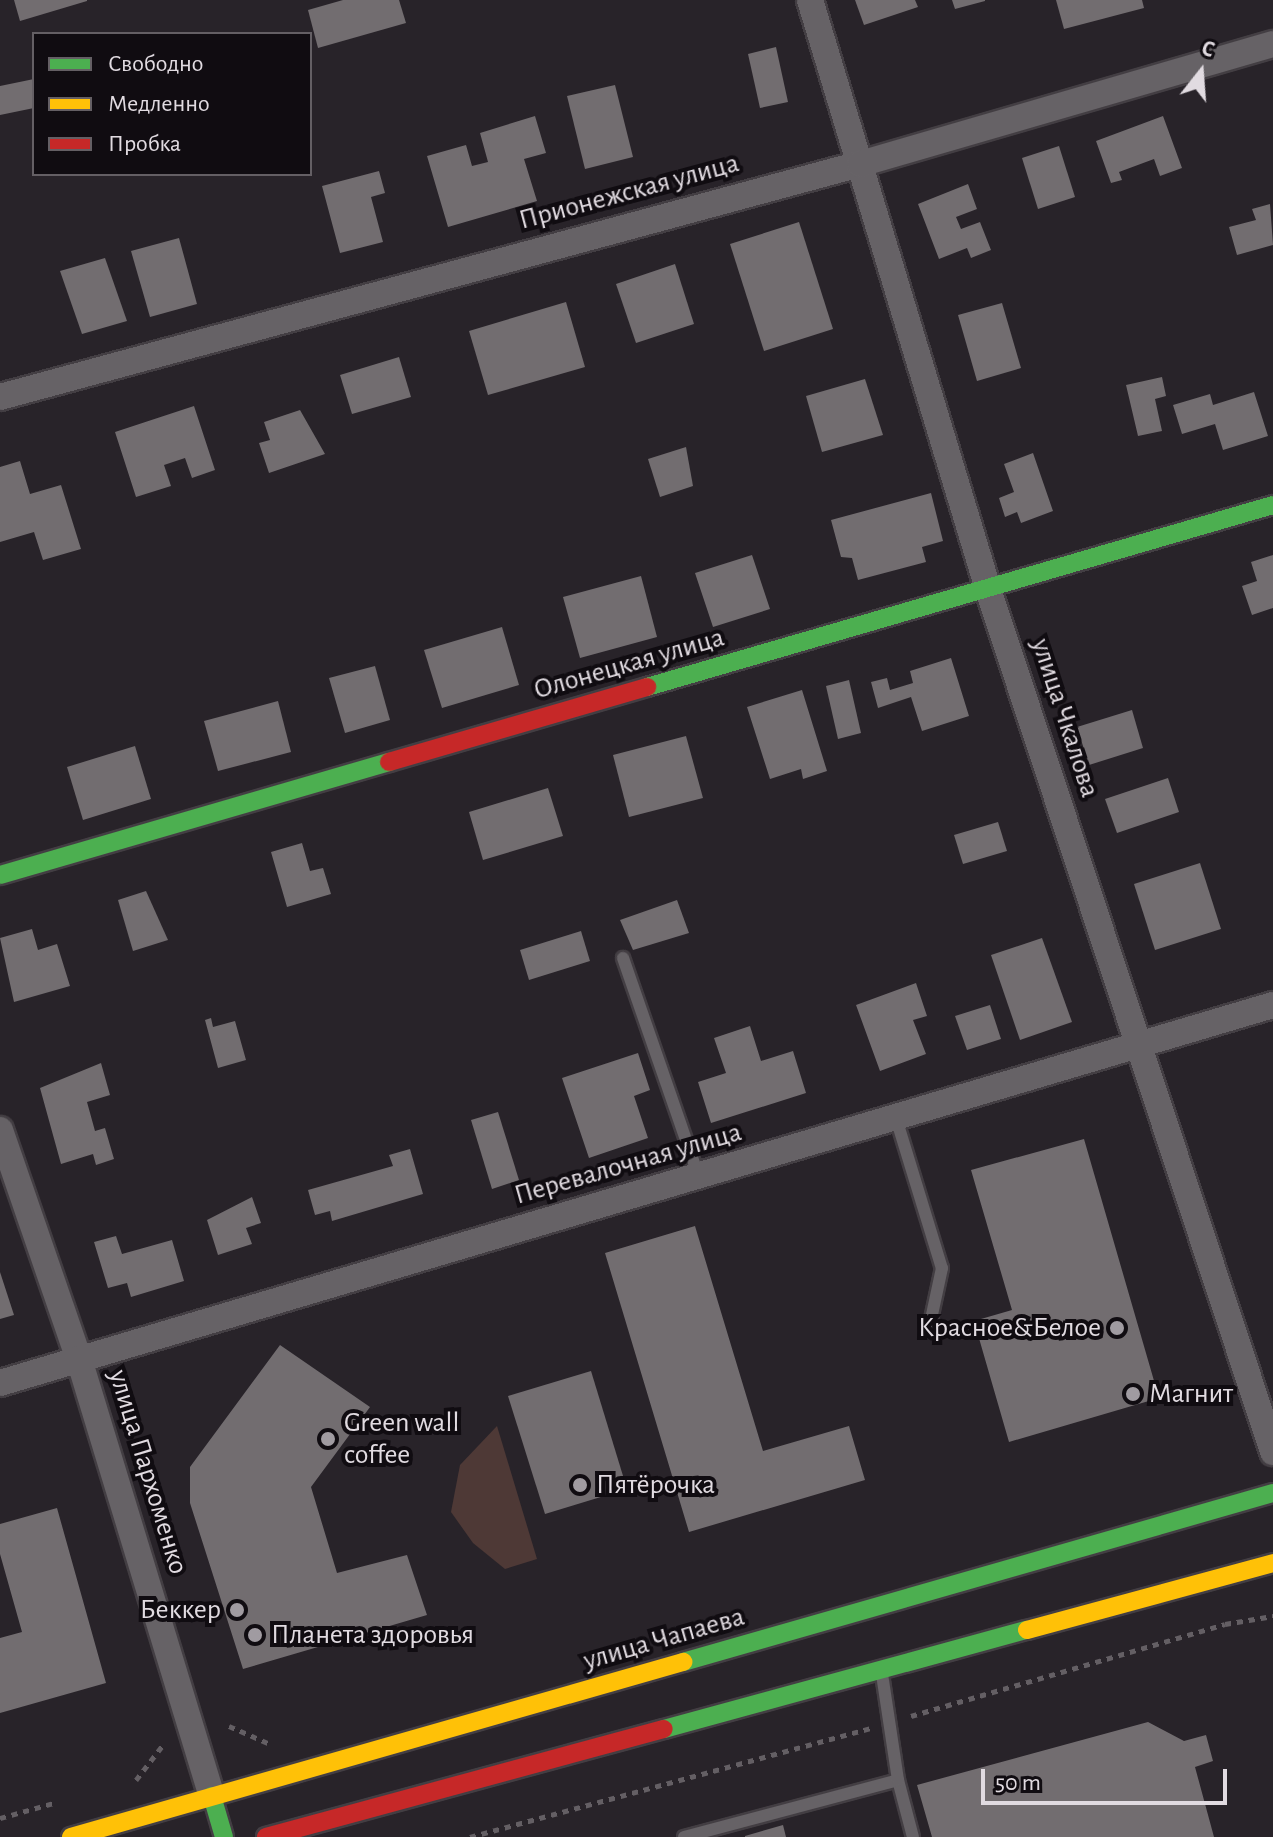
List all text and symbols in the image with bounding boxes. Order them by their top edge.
legend [32,32,312,176]
north arrow [1161,32,1241,112]
text: С [1199,37,1217,61]
text: Свободно [108,52,203,76]
text: Медленно [108,92,210,116]
text: Пробка [108,132,181,156]
street label: Прионежская улица [515,146,743,238]
street label: Олонецкая улица [530,621,728,707]
street label: улица Чкалова [1024,634,1106,802]
street label: Перевалочная улица [510,1115,746,1213]
place label: Красное&Белое [918,1311,1101,1345]
marker: Красное&Белое [1108,1319,1126,1337]
street label: улица Пархоменко [101,1366,195,1578]
place label: Магнит [1149,1377,1233,1411]
marker: Магнит [1124,1385,1142,1403]
place label: Green wall coffee [344,1406,459,1472]
marker: Green wall coffee [319,1430,337,1448]
place label: Пятёрочка [596,1468,715,1502]
marker: Пятёрочка [571,1476,589,1494]
place label: Беккер [140,1593,221,1627]
street label: улица Чапаева [580,1600,748,1678]
marker: Беккер [228,1601,246,1619]
place label: Планета здоровья [271,1618,474,1652]
marker: Планета здоровья [246,1626,264,1644]
scale bar [985,1753,1231,1803]
text: 50 m [995,1771,1041,1795]

